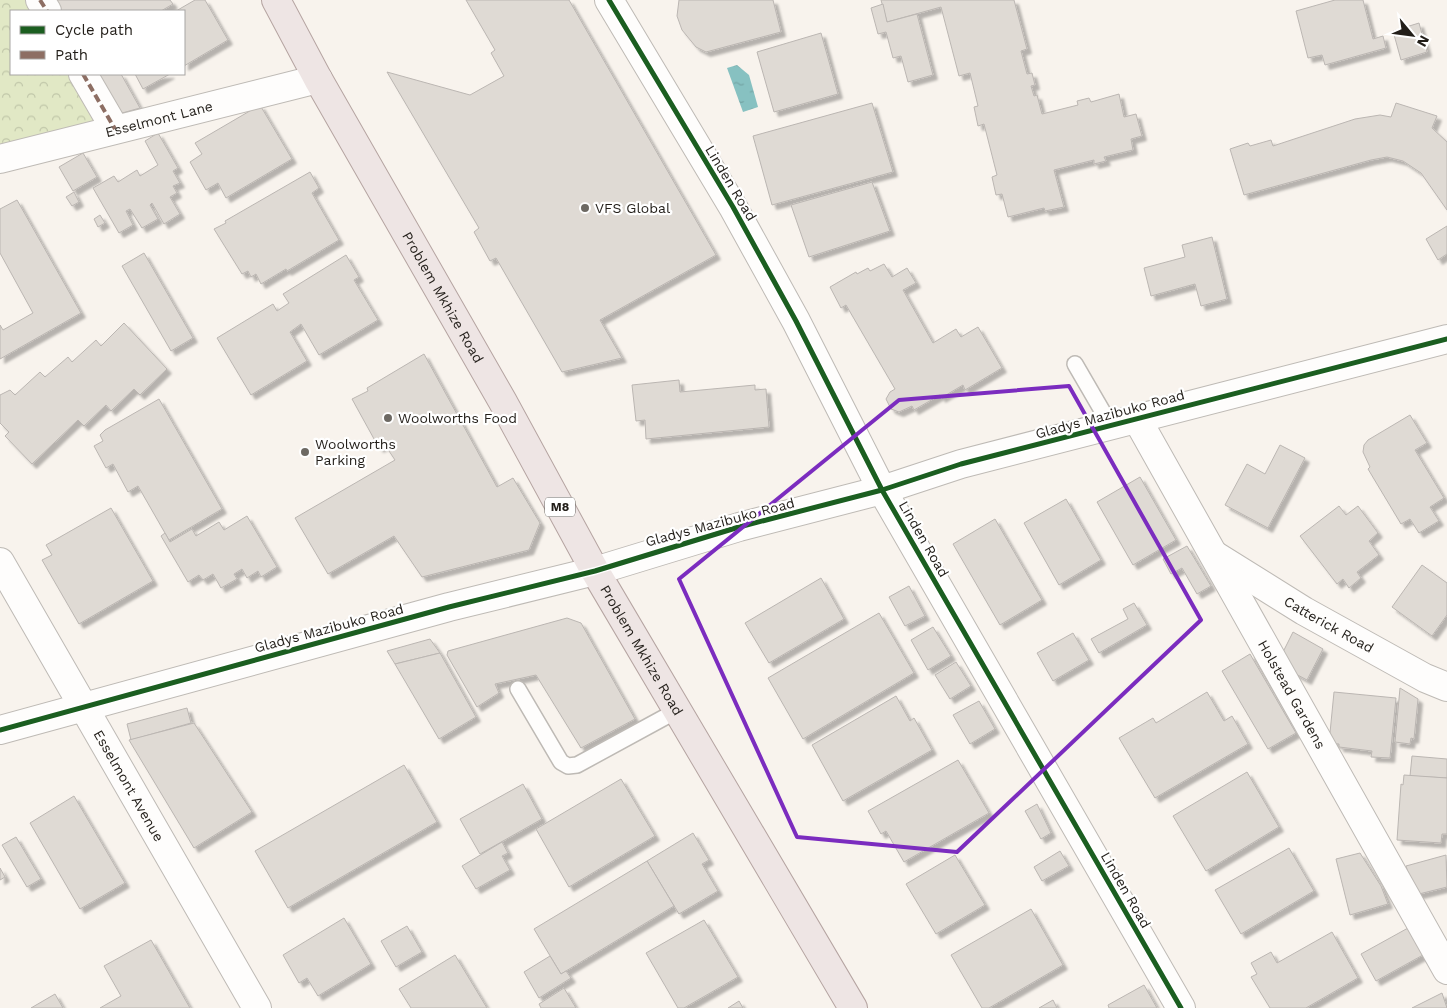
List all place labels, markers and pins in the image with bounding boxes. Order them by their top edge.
place label: VFS Global [595,200,671,216]
marker: VFS Global [579,202,591,214]
place label: Woolworths Food [398,410,517,426]
marker: Woolworths Food [382,412,394,424]
place label: Woolworths Parking [315,436,396,468]
marker: Woolworths Parking [299,446,311,458]

